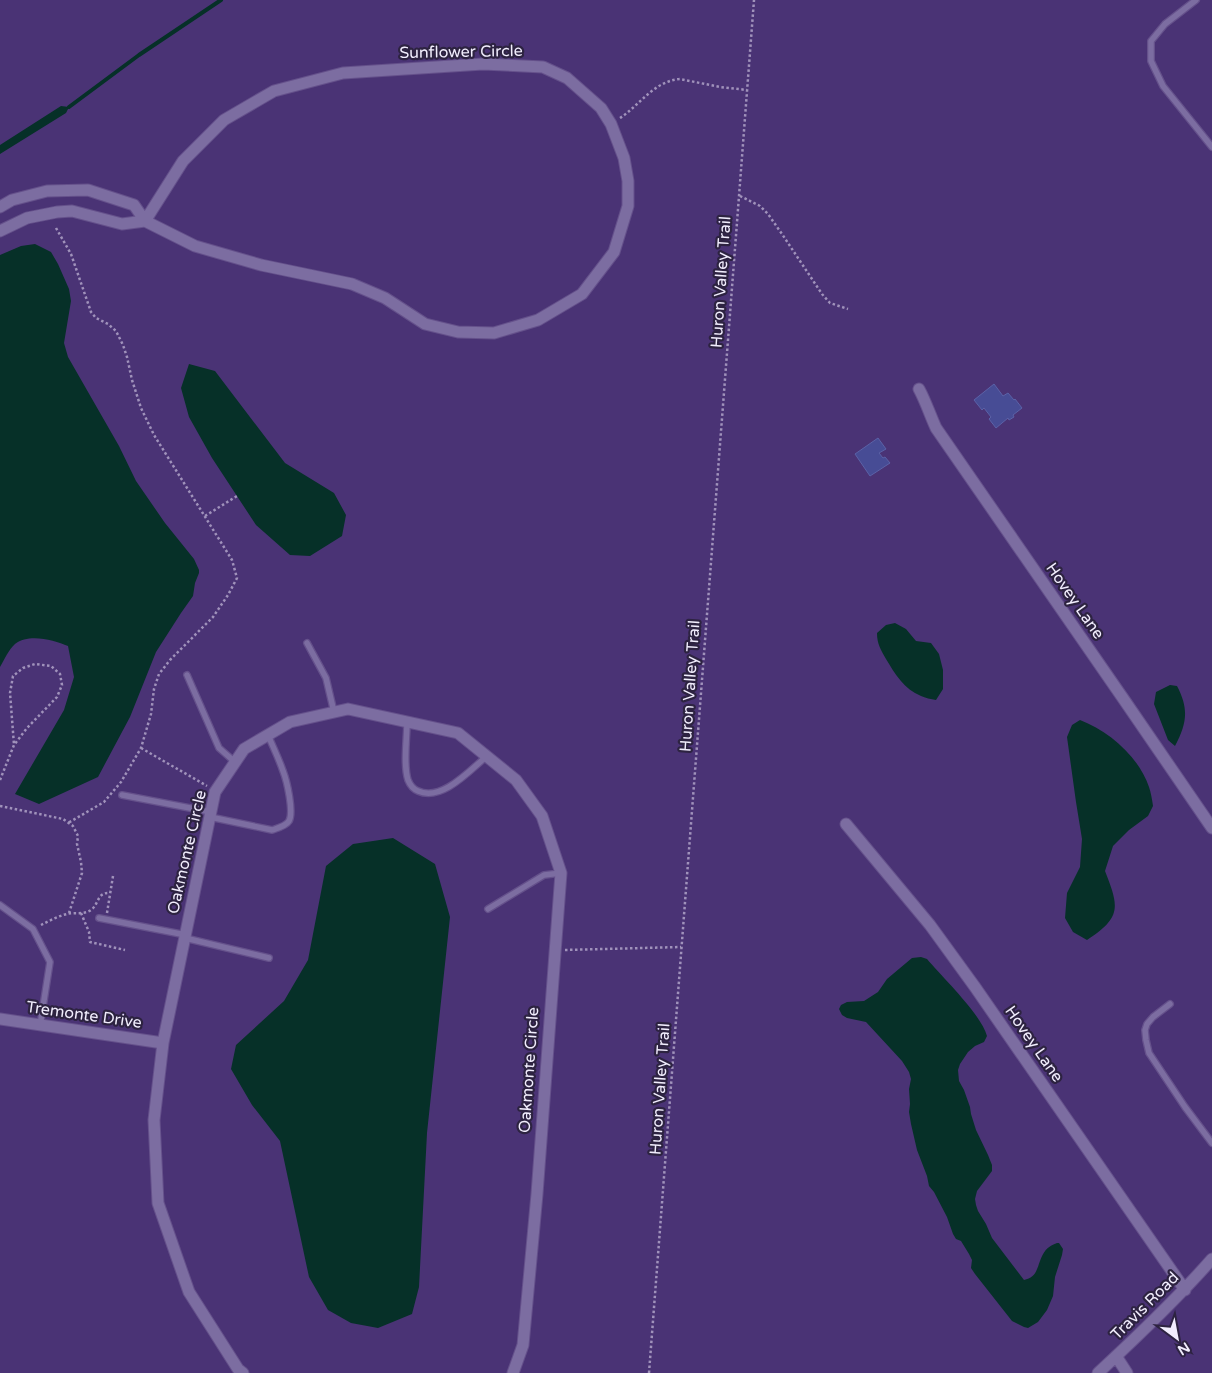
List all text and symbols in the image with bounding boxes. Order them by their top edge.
street label: Sunflower Circle [399,41,523,63]
street label: Huron Valley Trail [706,216,736,348]
street label: Hovey Lane [1041,559,1109,643]
street label: Huron Valley Trail [675,620,705,752]
street label: Oakmonte Circle [163,788,211,916]
street label: Tremonte Drive [25,997,143,1033]
street label: Hovey Lane [1000,1002,1068,1086]
street label: Oakmonte Circle [515,1006,543,1134]
street label: Huron Valley Trail [645,1023,675,1155]
street label: Travis Road [1107,1268,1183,1344]
north arrow [1152,1313,1202,1363]
text: N [1174,1338,1193,1359]

